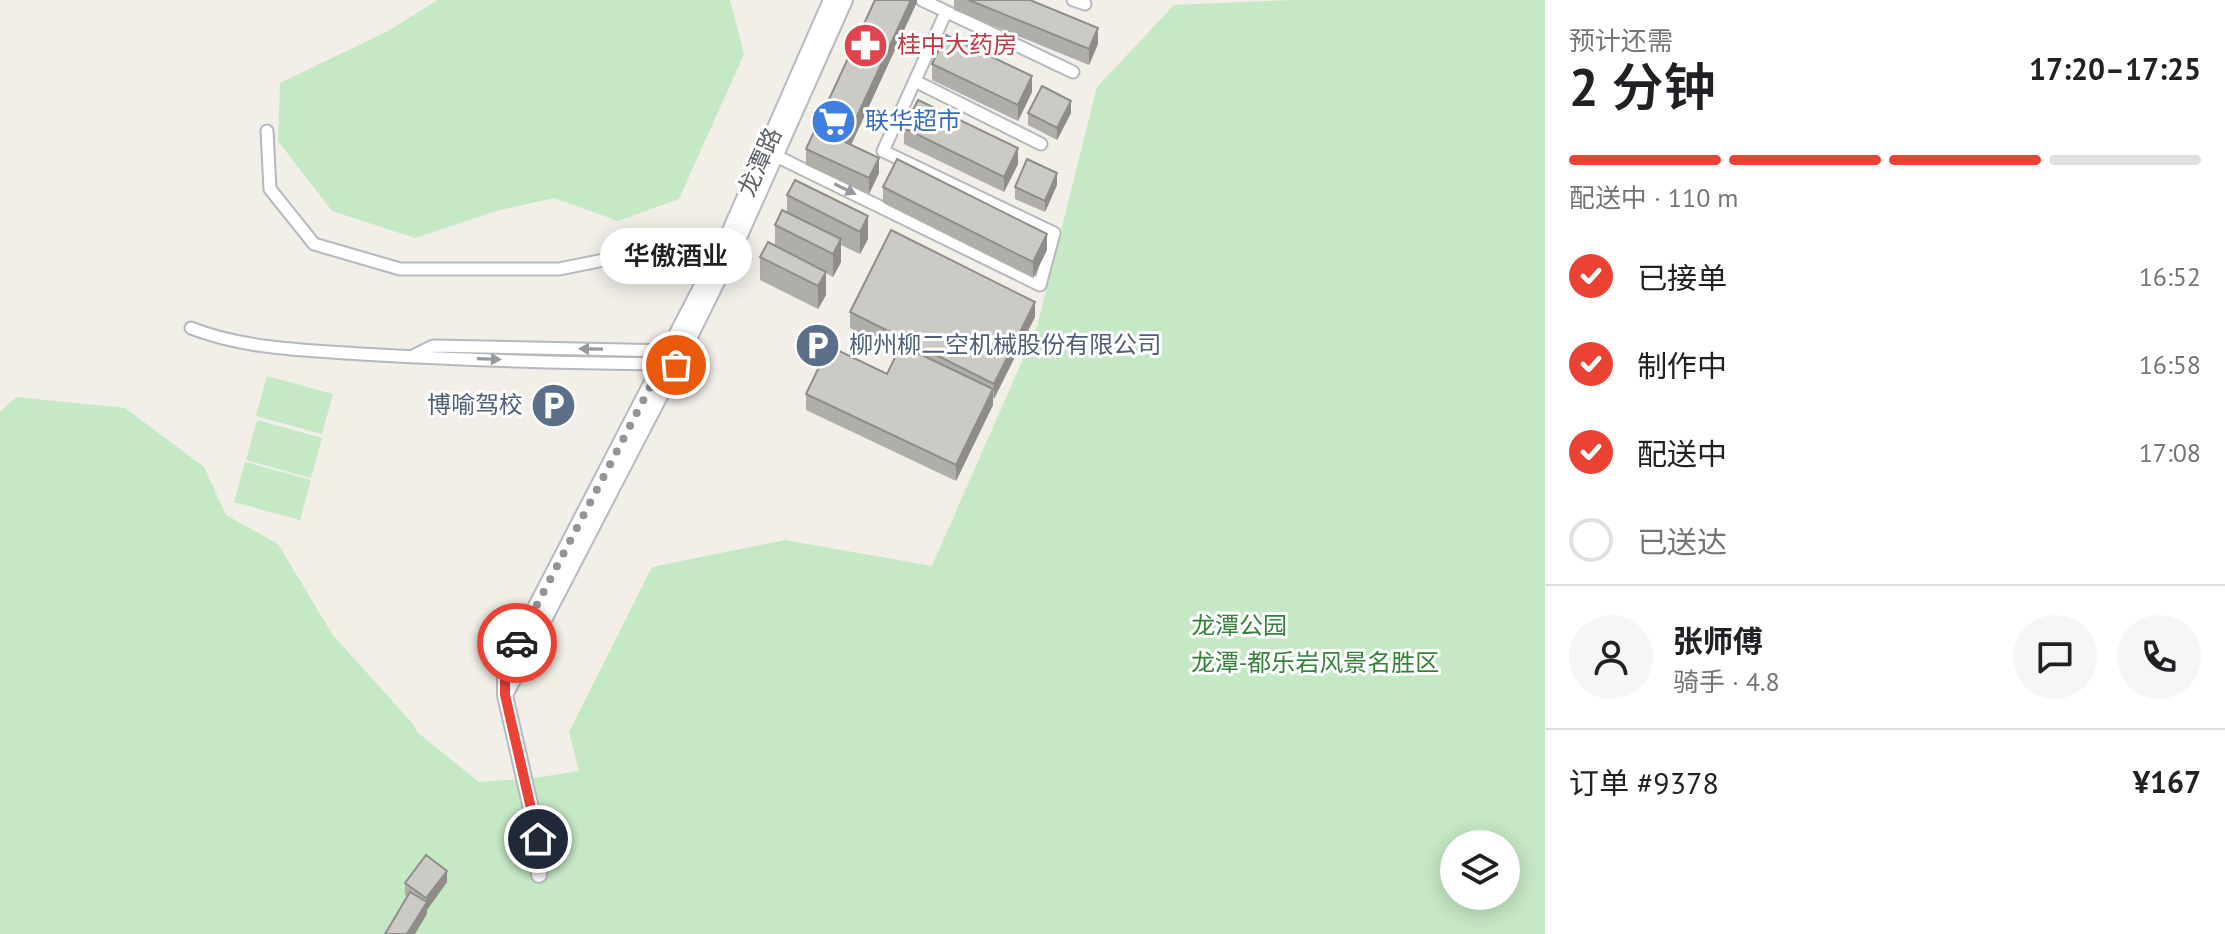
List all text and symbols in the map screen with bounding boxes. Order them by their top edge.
pharmacy icon: 桂中大药房 [842,21,890,69]
text: 预计还需 [1569,24,1673,57]
place label: 桂中大药房 [897,29,1017,60]
text: 17:20–17:25 [2029,49,2201,88]
text: 2 分钟 [1569,53,1716,120]
supermarket icon: 联华超市 [810,97,858,145]
place label: 联华超市 [865,105,961,136]
street label: 龙潭路 [731,123,788,201]
text: 配送中 · 110 m [1569,181,1738,214]
one-way arrow [833,182,856,196]
callout: 华傲酒业 [600,229,752,285]
text: 华傲酒业 [624,239,728,272]
icon: check [1569,254,1613,298]
text: 已接单 [1637,258,1727,297]
text: 16:52 [2139,260,2201,293]
parking icon: 柳州柳二空机械股份有限公司 [794,321,842,369]
place label: 柳州柳二空机械股份有限公司 [849,329,1161,360]
pin [642,331,710,399]
icon: check [1569,342,1613,386]
one-way arrow [578,343,603,356]
icon: bag [654,343,698,387]
text: 制作中 [1637,346,1727,385]
text: 16:58 [2139,348,2201,381]
one-way arrow [477,353,502,366]
parking icon: 博喻驾校 [530,381,578,429]
place label: 博喻驾校 [427,389,523,420]
icon: check [1569,430,1613,474]
text: 配送中 [1637,434,1727,473]
text: 17:08 [2139,436,2201,469]
text: 已送达 [1637,522,1727,561]
courier [477,603,557,683]
park label: 龙潭公园 [1191,610,1287,641]
button: person [1569,615,1653,699]
button: chat [2013,615,2097,699]
button: phone [2117,615,2201,699]
icon: car [495,621,539,665]
text: 张师傅 [1673,621,1763,660]
park label: 龙潭-都乐岩风景名胜区 [1191,647,1439,678]
text: 骑手 · 4.8 [1673,665,1780,698]
text: ¥167 [2133,762,2201,801]
text: 订单 #9378 [1569,763,1719,802]
pin [504,805,572,873]
icon: home [516,817,560,861]
map controls [1440,830,1520,910]
button: layers [1440,830,1520,910]

